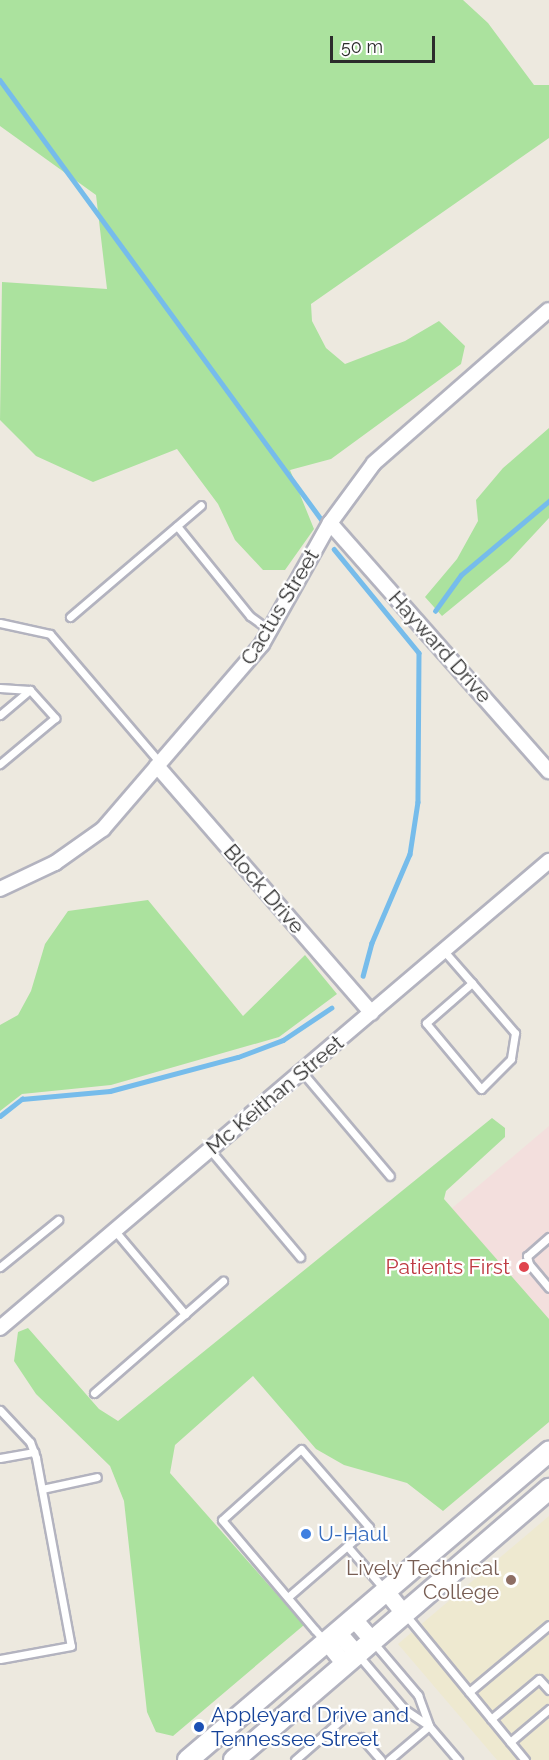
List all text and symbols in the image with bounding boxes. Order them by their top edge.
scale bar [333,24,438,62]
text: 50 m [341,36,383,57]
street label: Cactus Street [236,545,324,669]
street label: Hayward Drive [383,586,497,708]
street label: Block Drive [218,839,310,939]
street label: Mc Keithan Street [201,1030,349,1160]
place label: Patients First [386,1254,510,1280]
marker: Patients First [515,1258,533,1276]
place label: U-Haul [318,1521,388,1547]
marker: U-Haul [299,1527,313,1541]
place label: Lively Technical College [345,1555,499,1605]
marker: Lively Technical College [504,1573,518,1587]
place label: Appleyard Drive and Tennessee Street [211,1702,409,1752]
marker: Appleyard Drive and Tennessee Street [192,1720,206,1734]

